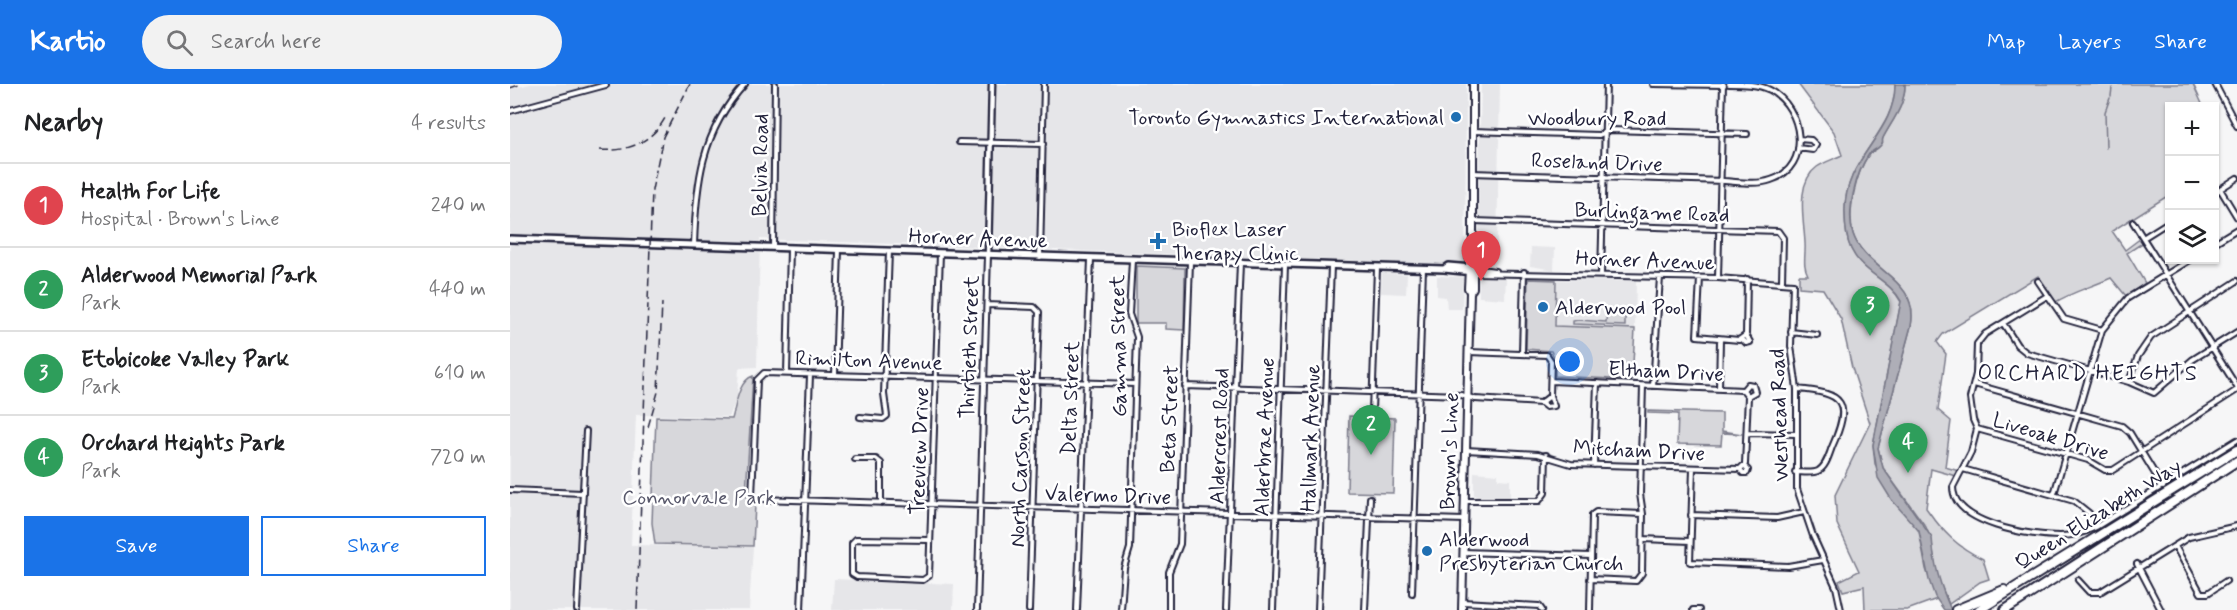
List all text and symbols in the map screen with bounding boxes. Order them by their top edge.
search box [142,15,562,69]
text: Kartio [30,24,106,61]
icon: search [163,26,196,59]
text: Search here [211,28,322,56]
text: Map [1987,28,2025,56]
text: Layers [2058,28,2121,56]
text: Share [2154,28,2207,56]
map controls [2165,102,2219,264]
button: + [2165,102,2219,156]
place label: Toronto Gymnastics International [1128,104,1444,132]
street label: Woodbury Road [1528,105,1666,133]
text: Nearby [24,106,103,140]
text: 4 results [411,110,486,137]
marker: Toronto Gymnastics International [1449,110,1463,124]
street label: Belvia Road [746,113,776,217]
street label: Roseland Drive [1531,147,1663,179]
button: − [2165,156,2219,210]
text: Health For Life [81,178,220,206]
text: 1 [39,192,48,219]
text: 240 m [431,192,486,219]
street label: Burlingame Road [1574,196,1730,232]
text: Hospital · Brown's Line [81,206,280,233]
button: layers [2165,210,2219,264]
place label: Bioflex Laser Therapy Clinic [1172,216,1299,268]
street label: Horner Avenue [908,223,1048,255]
marker: Bioflex Laser Therapy Clinic [1149,232,1167,250]
pin: 1 [1462,232,1500,281]
street label: Horner Avenue [1575,245,1715,277]
text: Alderwood Memorial Park [81,262,317,290]
street label: Thirtieth Street [954,274,987,419]
street label: Gamma Street [1104,274,1134,417]
text: 2 [39,276,48,303]
text: 440 m [429,276,486,303]
pin: 3 [1850,286,1890,336]
text: Park [81,290,121,317]
place label: Alderwood Pool [1555,294,1686,322]
marker: Alderwood Pool [1536,300,1550,314]
street label: Delta Street [1055,340,1087,456]
street label: Rimilton Avenue [795,344,943,378]
text: Etobicoke Valley Park [81,346,289,374]
your location [1555,347,1584,376]
street label: Westhead Road [1764,348,1796,482]
street label: Eltham Drive [1607,355,1724,389]
street label: Alderbrae Avenue [1248,357,1282,517]
text: 3 [39,360,48,387]
text: 610 m [434,360,486,387]
district label: ORCHARD HEIGHTS [1977,360,2199,388]
street label: Hallmark Avenue [1294,364,1328,512]
street label: Beta Street [1154,365,1186,473]
street label: Aldercrest Road [1204,367,1236,505]
street label: North Carson Street [1004,368,1038,548]
text: Park [81,374,121,401]
street label: Treeview Drive [904,387,936,516]
street label: Brown's Line [1434,392,1466,510]
pin: 2 [1352,406,1390,455]
street label: Liveoak Drive [1989,406,2112,468]
pin: 4 [1888,424,1928,473]
text: Orchard Heights Park [81,430,285,458]
street label: Mitcham Drive [1572,434,1706,468]
text: 4 [38,444,49,471]
text: 720 m [430,444,486,471]
street label: Queen Elizabeth Way [2010,452,2187,577]
text: Park [81,458,121,485]
street label: Valermo Drive [1044,480,1172,512]
park label: Connorvale Park [622,484,776,512]
button: Save [24,516,249,576]
button: Share [261,516,486,576]
place label: Alderwood Presbyterian Church [1439,526,1623,578]
marker: Alderwood Presbyterian Church [1420,544,1434,558]

